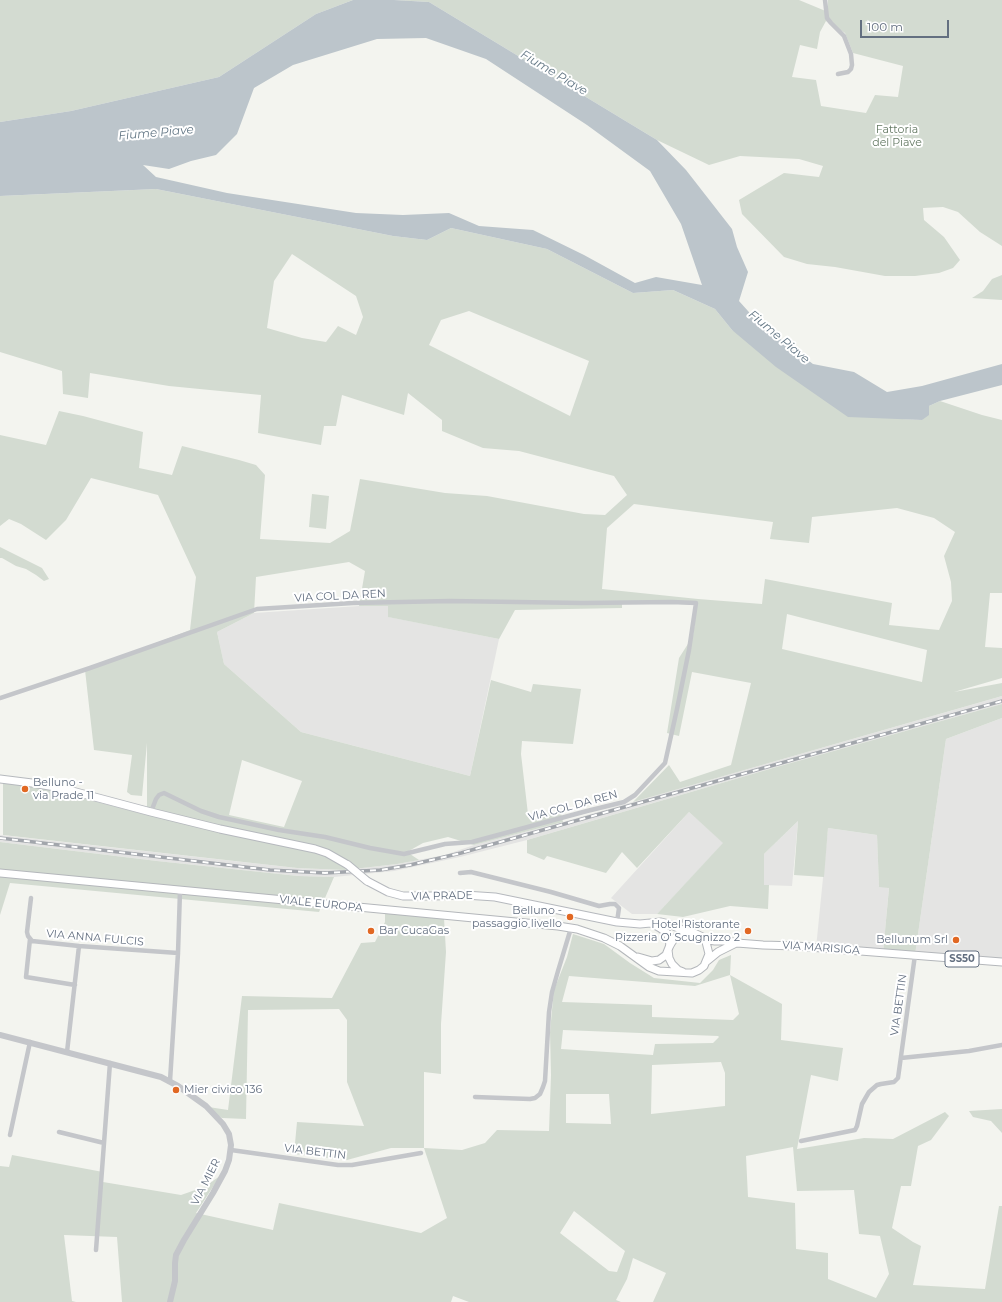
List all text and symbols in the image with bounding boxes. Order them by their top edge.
scale bar [862,12,951,38]
text: 100 m [867,19,903,34]
water label: Fiume Piave [518,47,590,99]
water label: Fiume Piave [118,123,194,143]
park label: Fattoria del Piave [872,123,922,149]
water label: Fiume Piave [745,307,813,367]
street label: VIA COL DA REN [294,587,386,605]
place label: Belluno - via Prade 11 [33,776,94,802]
marker: Belluno - via Prade 11 [20,784,30,794]
street label: VIA COL DA REN [527,788,619,824]
street label: VIA PRADE [411,889,473,903]
street label: VIALE EUROPA [279,893,363,915]
place label: Belluno - passaggio livello [472,904,562,930]
marker: Belluno - passaggio livello [565,912,575,922]
place label: Hotel Ristorante Pizzeria O' Scugnizzo 2 [615,918,740,944]
place label: Bar CucaGas [379,924,449,938]
marker: Bar CucaGas [366,926,376,936]
marker: Hotel Ristorante Pizzeria O' Scugnizzo 2 [743,926,753,936]
street label: VIA ANNA FULCIS [46,927,144,949]
place label: Bellunum Srl [876,933,948,947]
marker: Bellunum Srl [951,935,961,945]
street label: VIA MARISIGA [782,939,860,957]
road number: SS50 [945,951,979,967]
street label: VIA BETTIN [888,973,910,1037]
place label: Mier civico 136 [184,1083,262,1097]
marker: Mier civico 136 [171,1085,181,1095]
street label: VIA BETTIN [283,1142,347,1162]
street label: VIA MIER [189,1156,223,1208]

